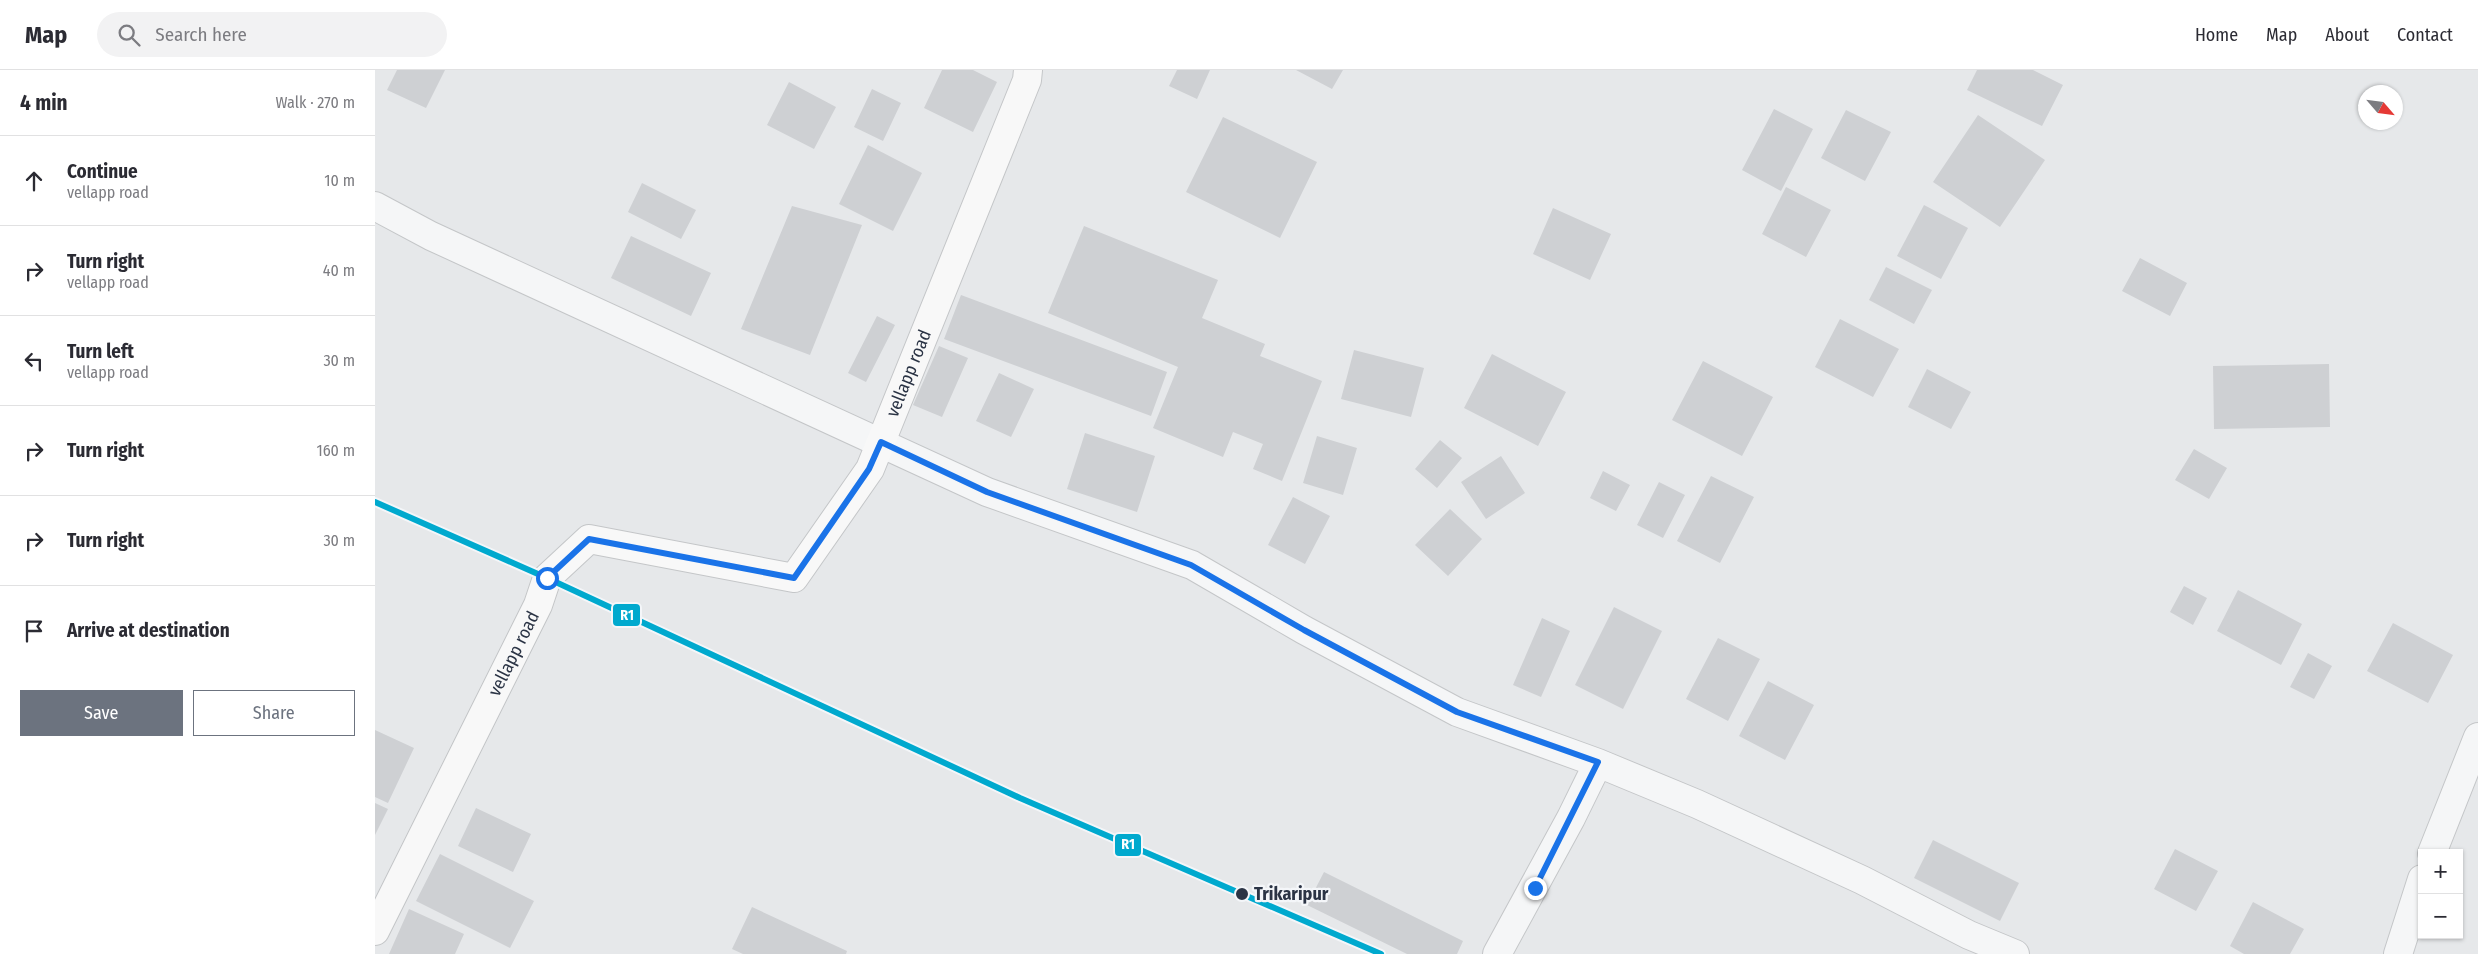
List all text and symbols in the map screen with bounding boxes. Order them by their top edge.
search box [97,12,447,57]
text: Map [25,21,67,49]
icon: search [115,21,143,49]
text: Search here [155,23,247,46]
text: Home [2195,24,2238,46]
text: Map [2266,24,2297,46]
text: About [2325,24,2369,46]
text: Contact [2397,24,2453,46]
north arrow [2358,85,2403,130]
text: 4 min [20,90,68,116]
text: Walk · 270 m [276,93,355,112]
text: Continue [67,160,138,183]
icon: ahead [20,167,48,195]
text: 10 m [324,171,355,190]
text: vellapp road [67,183,149,202]
text: Turn right [67,250,144,273]
icon: right [20,257,48,285]
text: 40 m [323,261,355,280]
text: vellapp road [67,273,149,292]
street label: vellapp road [881,326,936,420]
text: Turn left [67,340,134,363]
icon: left [20,347,48,375]
text: 30 m [323,351,355,370]
text: vellapp road [67,363,149,382]
icon: right [20,437,48,465]
text: Turn right [67,439,144,462]
text: 160 m [316,441,355,460]
icon: right [20,527,48,555]
text: Turn right [67,529,144,552]
text: 30 m [323,531,355,550]
route start [536,567,559,590]
line badge: R1 [612,603,641,627]
text: R1 [620,607,634,624]
street label: vellapp road [483,608,544,700]
icon: arrive [20,617,48,645]
text: Arrive at destination [67,619,230,642]
button: Save [20,690,183,736]
button: Share [193,690,355,736]
line badge: R1 [1114,833,1142,857]
text: R1 [1121,836,1135,853]
map controls [2418,849,2463,939]
button: + [2418,849,2463,894]
route end [1524,877,1547,900]
place label: Trikaripur [1254,883,1329,905]
marker: Trikaripur [1234,886,1250,902]
button: − [2418,894,2463,939]

